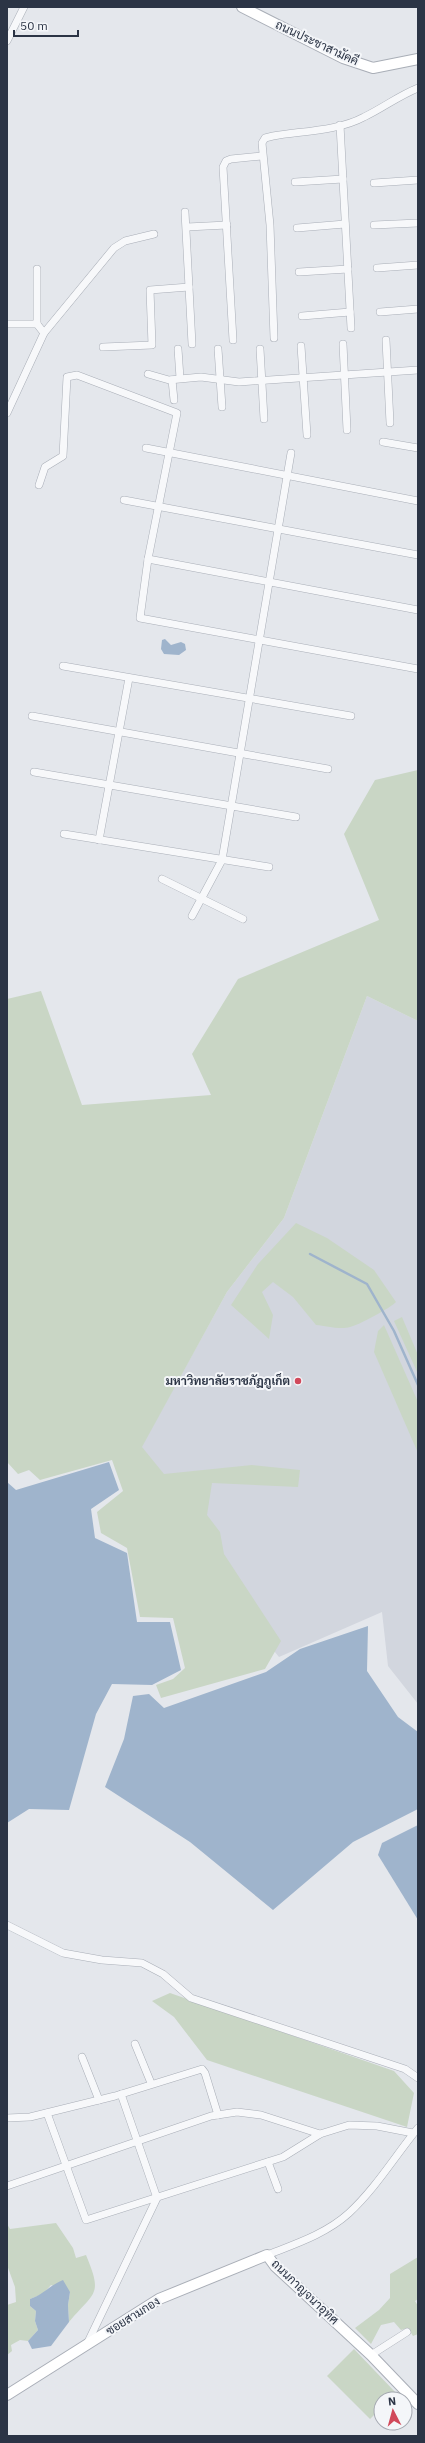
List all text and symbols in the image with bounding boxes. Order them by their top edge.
scale bar [14,12,78,38]
street label: ถนนประชาสามัคคี [273,17,361,68]
text: 50 m [20,18,48,33]
place label: มหาวิทยาลัยราชภัฏภูเก็ต [166,1373,290,1389]
marker: มหาวิทยาลัยราชภัฏภูเก็ต [293,1376,303,1386]
street label: ถนนกาญจนาอุทิศ [267,2256,342,2329]
street label: ซอยสามกอง [103,2293,163,2338]
north arrow [373,2391,413,2431]
text: N [387,2394,397,2408]

